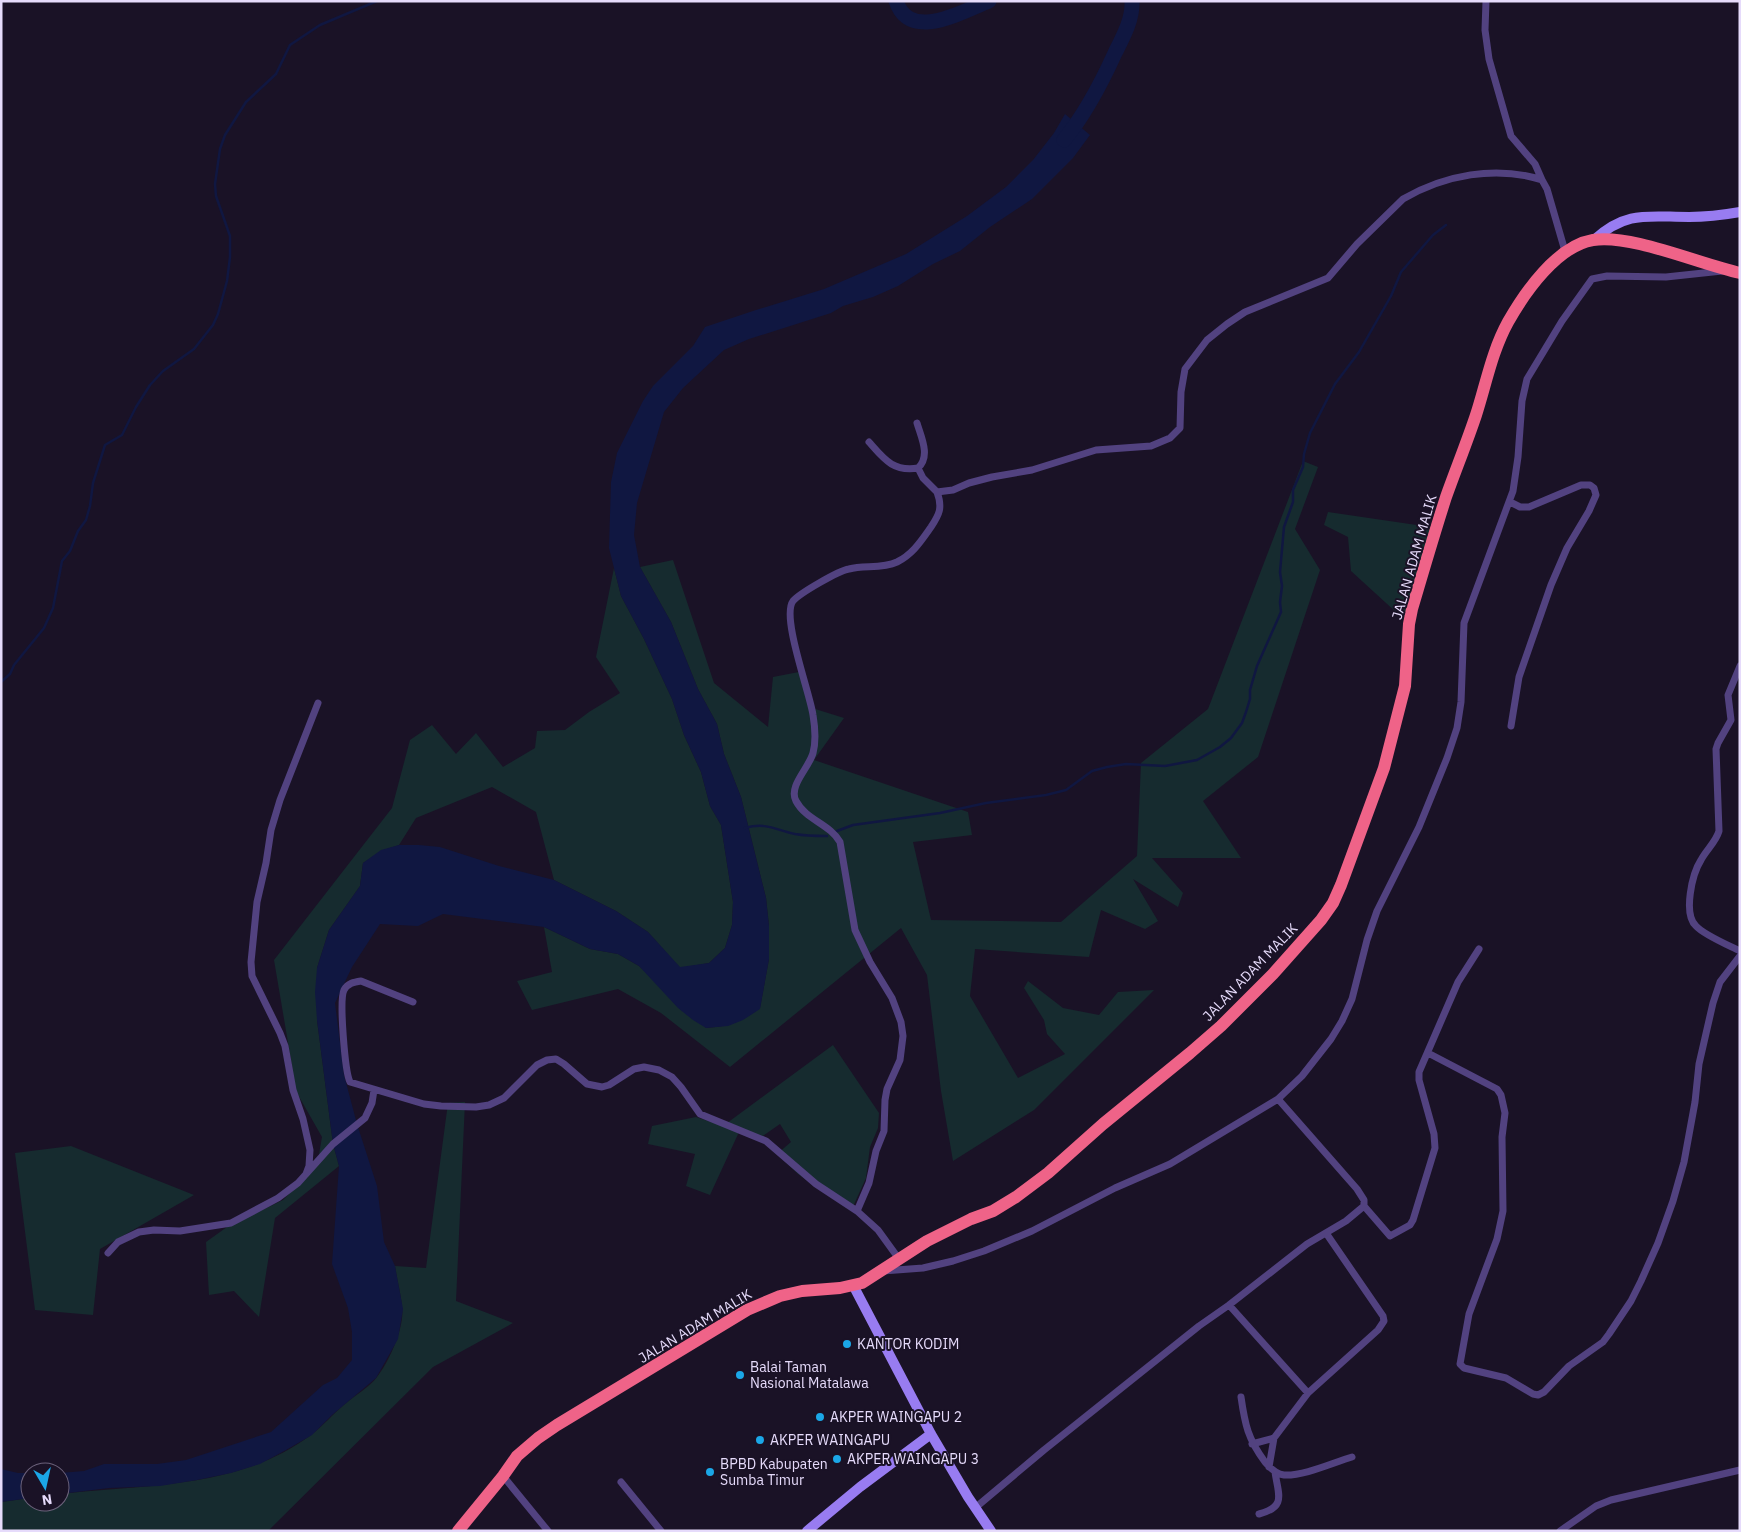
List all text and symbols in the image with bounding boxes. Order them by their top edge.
street label: JALAN ADAM MALIK [1388,492,1440,622]
street label: JALAN ADAM MALIK [1199,919,1301,1025]
street label: JALAN ADAM MALIK [635,1285,755,1367]
place label: KANTOR KODIM [857,1335,959,1353]
marker: KANTOR KODIM [841,1338,853,1350]
place label: Balai Taman Nasional Matalawa [750,1358,869,1392]
marker: Balai Taman Nasional Matalawa [734,1369,746,1381]
place label: AKPER WAINGAPU 2 [830,1408,962,1426]
marker: AKPER WAINGAPU 2 [814,1411,826,1423]
place label: AKPER WAINGAPU [770,1431,890,1449]
marker: AKPER WAINGAPU [754,1434,766,1446]
place label: AKPER WAINGAPU 3 [847,1450,979,1468]
marker: AKPER WAINGAPU 3 [831,1453,843,1465]
place label: BPBD Kabupaten Sumba Timur [720,1455,828,1489]
north arrow [20,1462,70,1512]
marker: BPBD Kabupaten Sumba Timur [704,1466,716,1478]
text: N [41,1490,53,1510]

